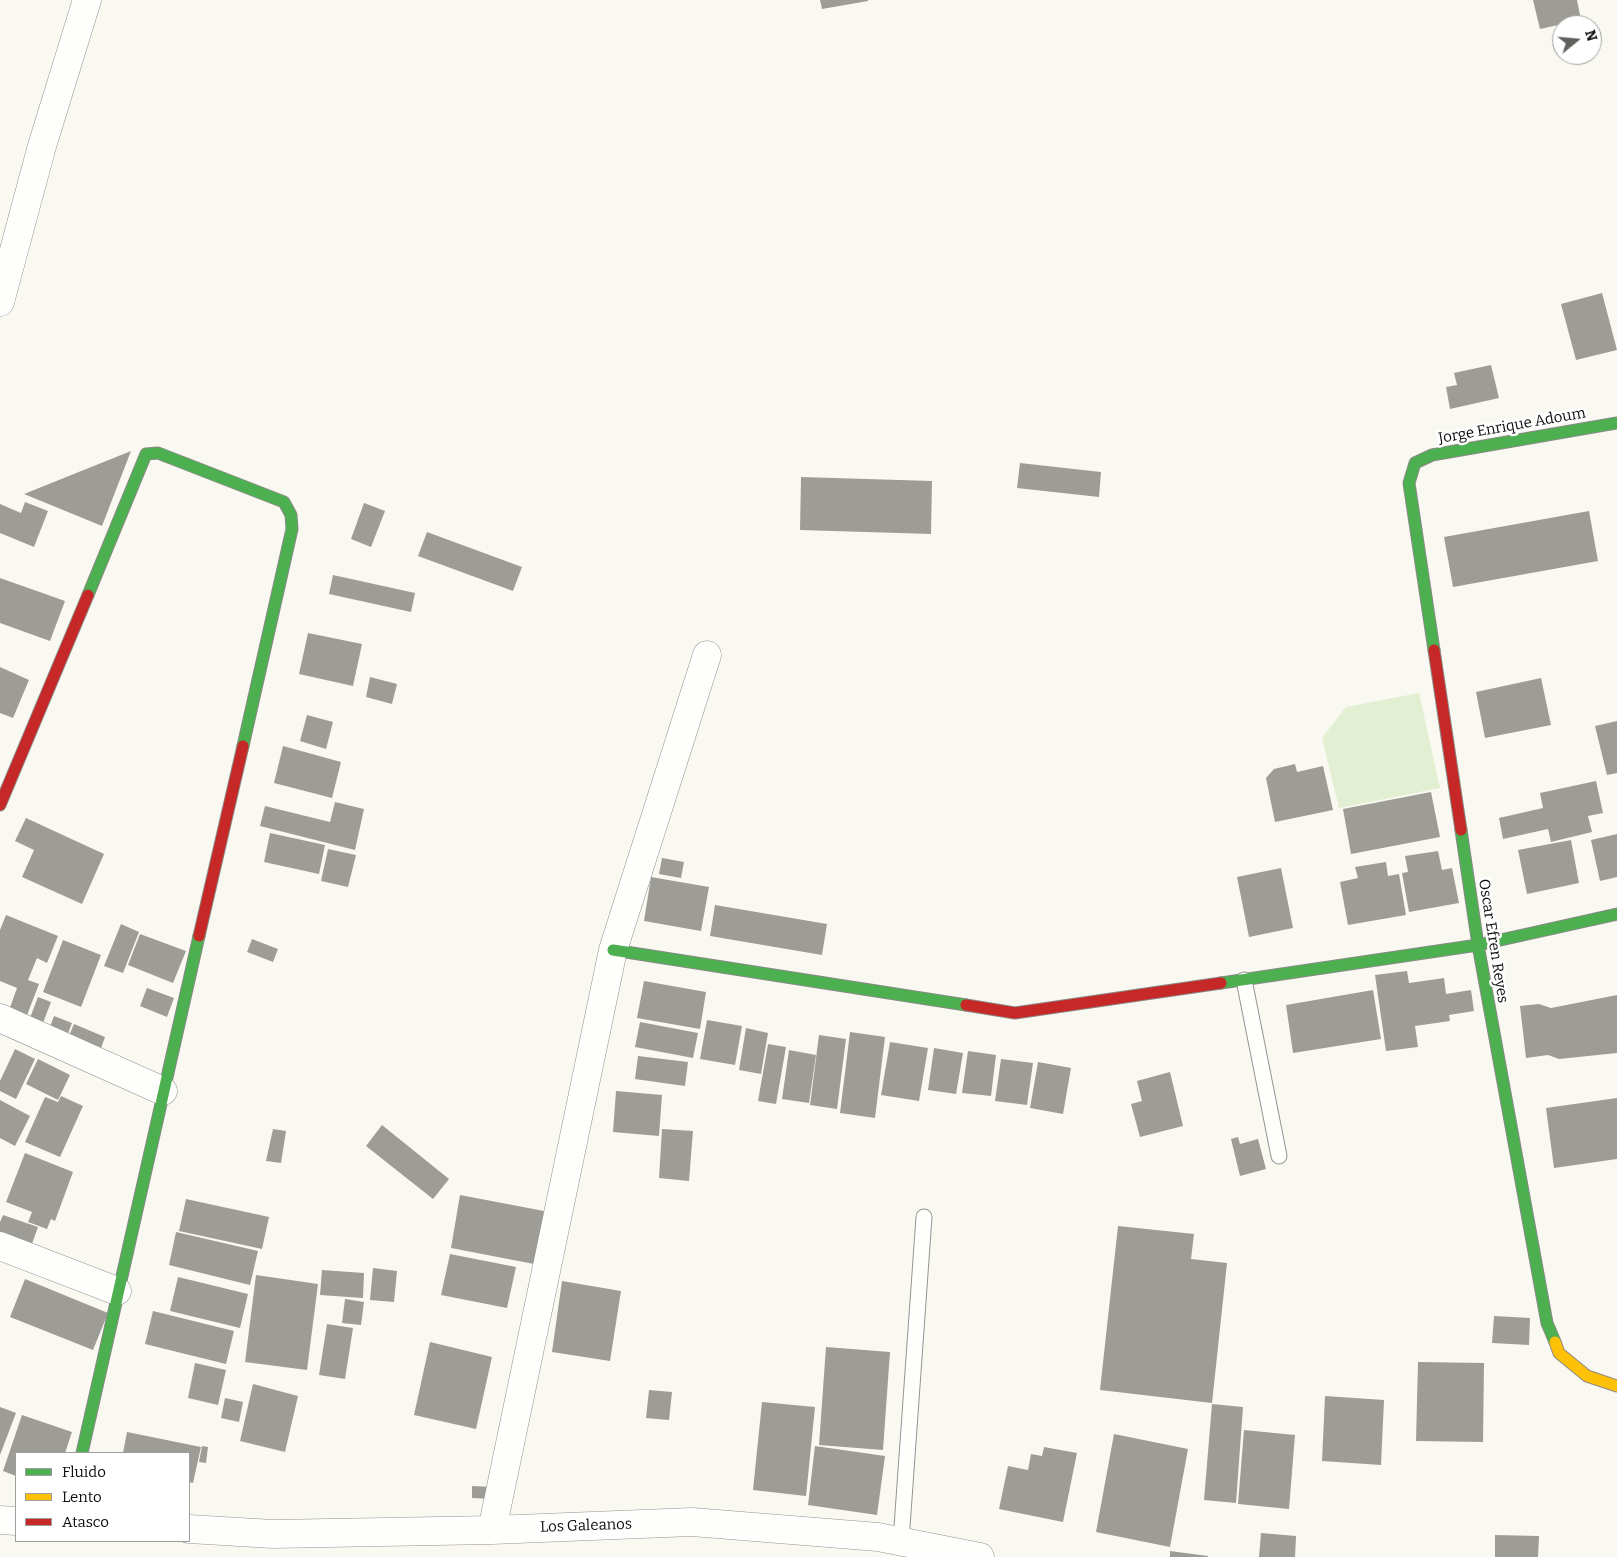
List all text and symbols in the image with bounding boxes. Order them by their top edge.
north arrow [1552,15,1602,65]
text: N [1581,28,1601,43]
street label: Jorge Enrique Adoum [1437,404,1587,448]
street label: Oscar Efren Reyes [1474,878,1512,1004]
legend [15,1452,190,1542]
text: Fluido [62,1463,106,1481]
text: Lento [62,1488,102,1506]
text: Atasco [62,1513,109,1531]
street label: Los Galeanos [540,1515,632,1537]

